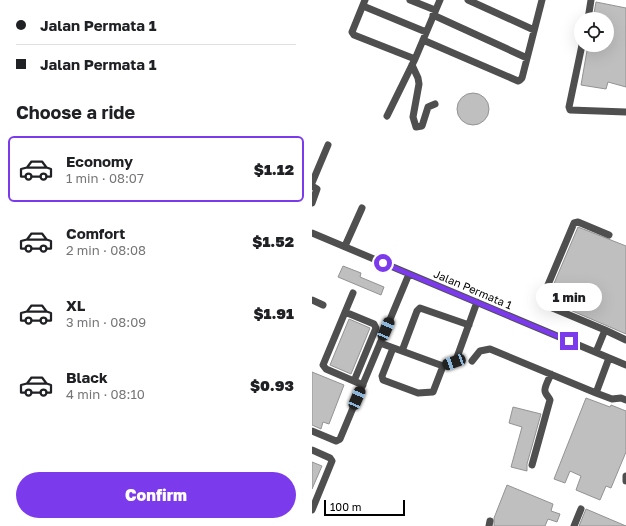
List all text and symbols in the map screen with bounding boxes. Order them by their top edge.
map controls [574,12,614,52]
button: locate [574,12,614,52]
text: Jalan Permata 1 [40,16,156,34]
text: Jalan Permata 1 [40,55,156,73]
text: Choose a ride [16,101,135,123]
icon: car [18,151,54,187]
text: Economy [66,152,133,170]
text: $1.12 [254,160,294,178]
text: 1 min · 08:07 [66,170,144,186]
icon: car [18,223,54,259]
text: Comfort [66,224,125,242]
text: $1.52 [252,232,294,250]
text: 2 min · 08:08 [66,242,146,258]
route start [374,254,392,272]
street label: Jalan Permata 1 [432,267,514,311]
callout: 1 min [536,283,602,311]
text: 1 min [552,289,586,305]
icon: car [18,295,54,331]
text: XL [66,296,85,314]
text: $1.91 [253,304,294,322]
text: 3 min · 08:09 [66,314,146,330]
car [376,316,396,342]
route end [560,332,578,350]
car [441,352,467,372]
icon: car [18,367,54,403]
text: Black [66,368,108,386]
text: $0.93 [250,376,294,394]
car [347,385,367,411]
text: 4 min · 08:10 [66,386,145,402]
button: Confirm [16,472,296,518]
scale bar [324,498,405,517]
text: 100 m [330,500,361,513]

